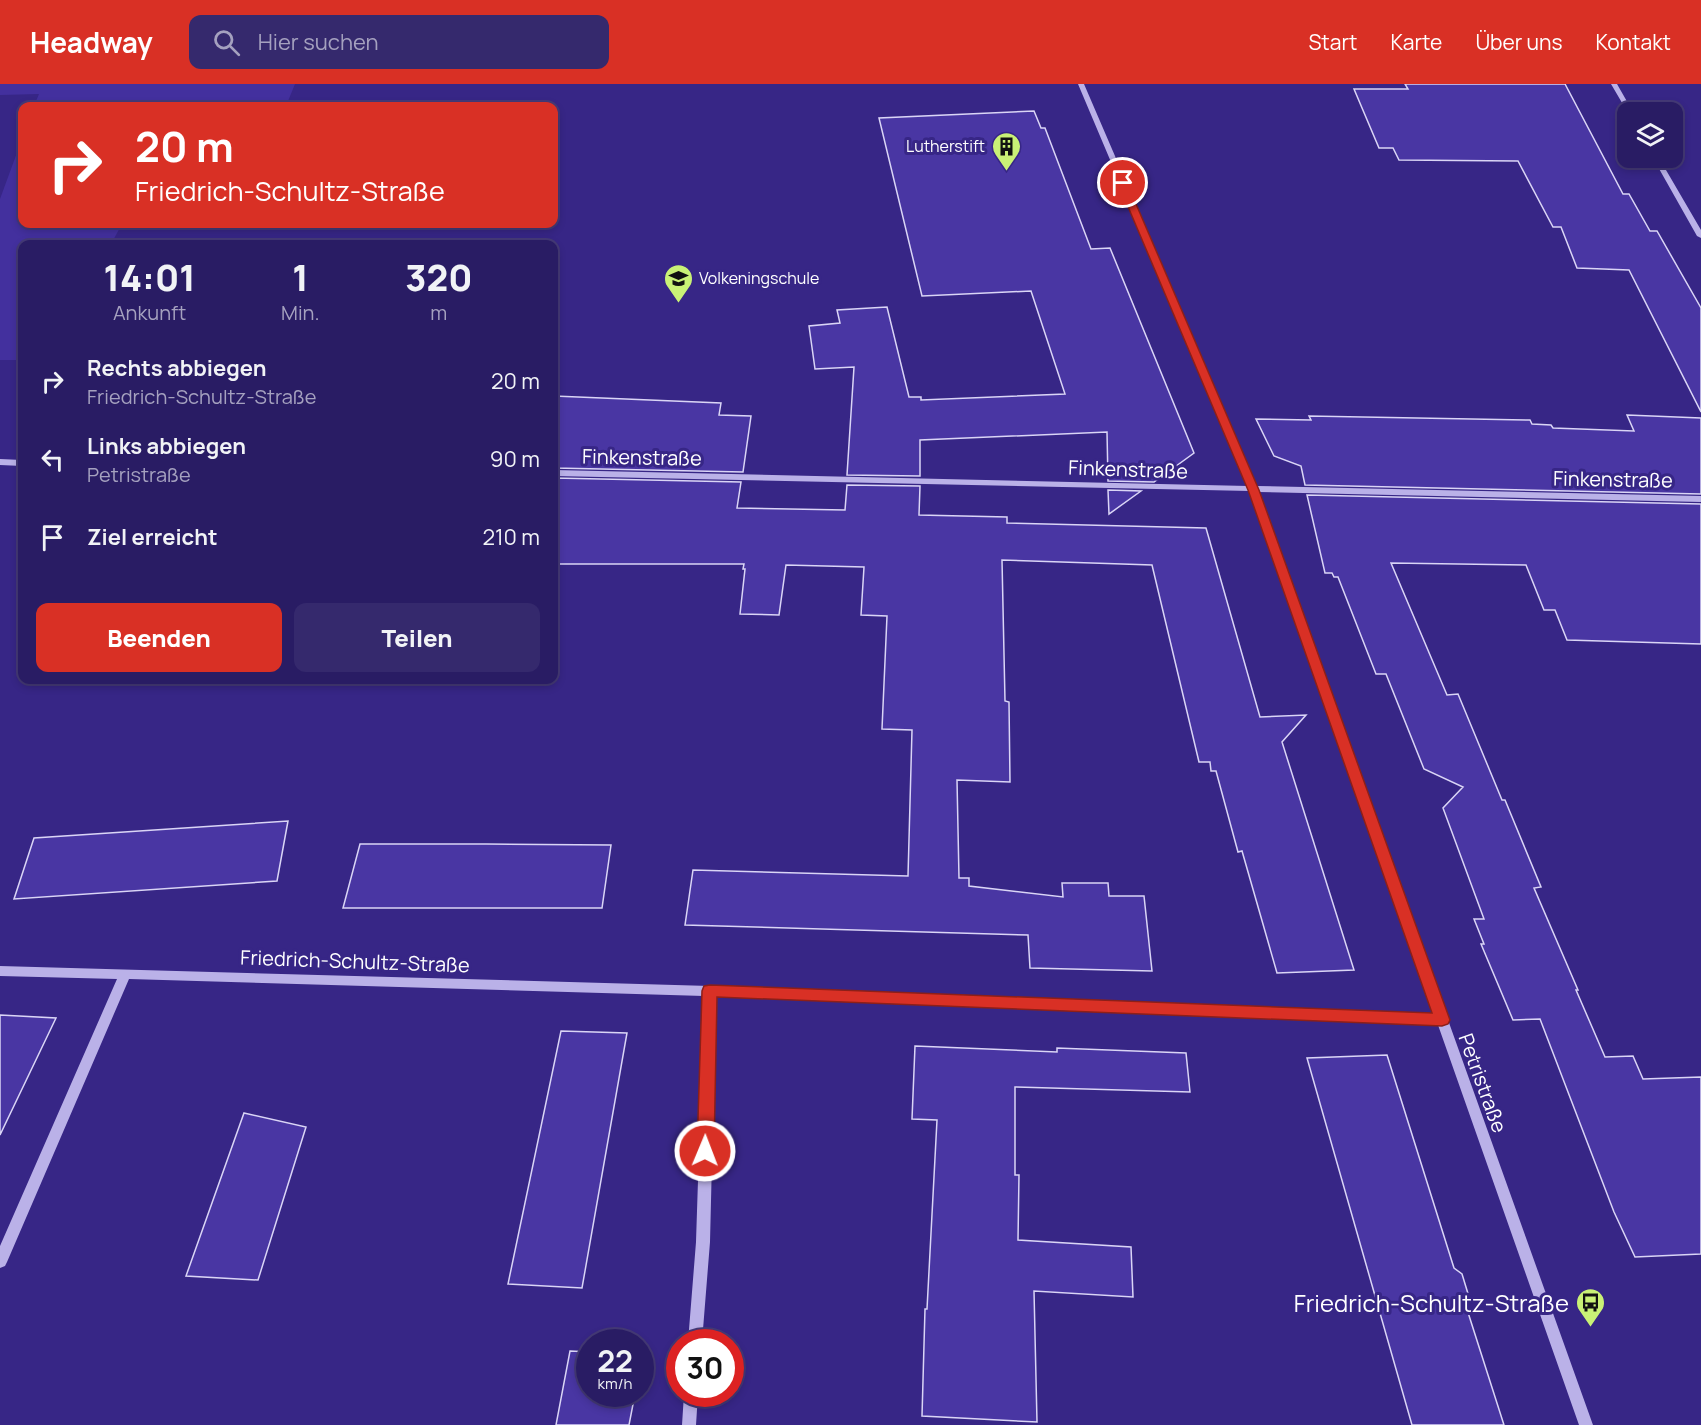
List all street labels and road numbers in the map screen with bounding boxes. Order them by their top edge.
street label: Finkenstraße [582,442,702,472]
street label: Finkenstraße [1068,453,1188,485]
street label: Finkenstraße [1553,464,1673,494]
street label: Friedrich-Schultz-Straße [240,944,470,978]
street label: Petristraße [1453,1030,1513,1136]

